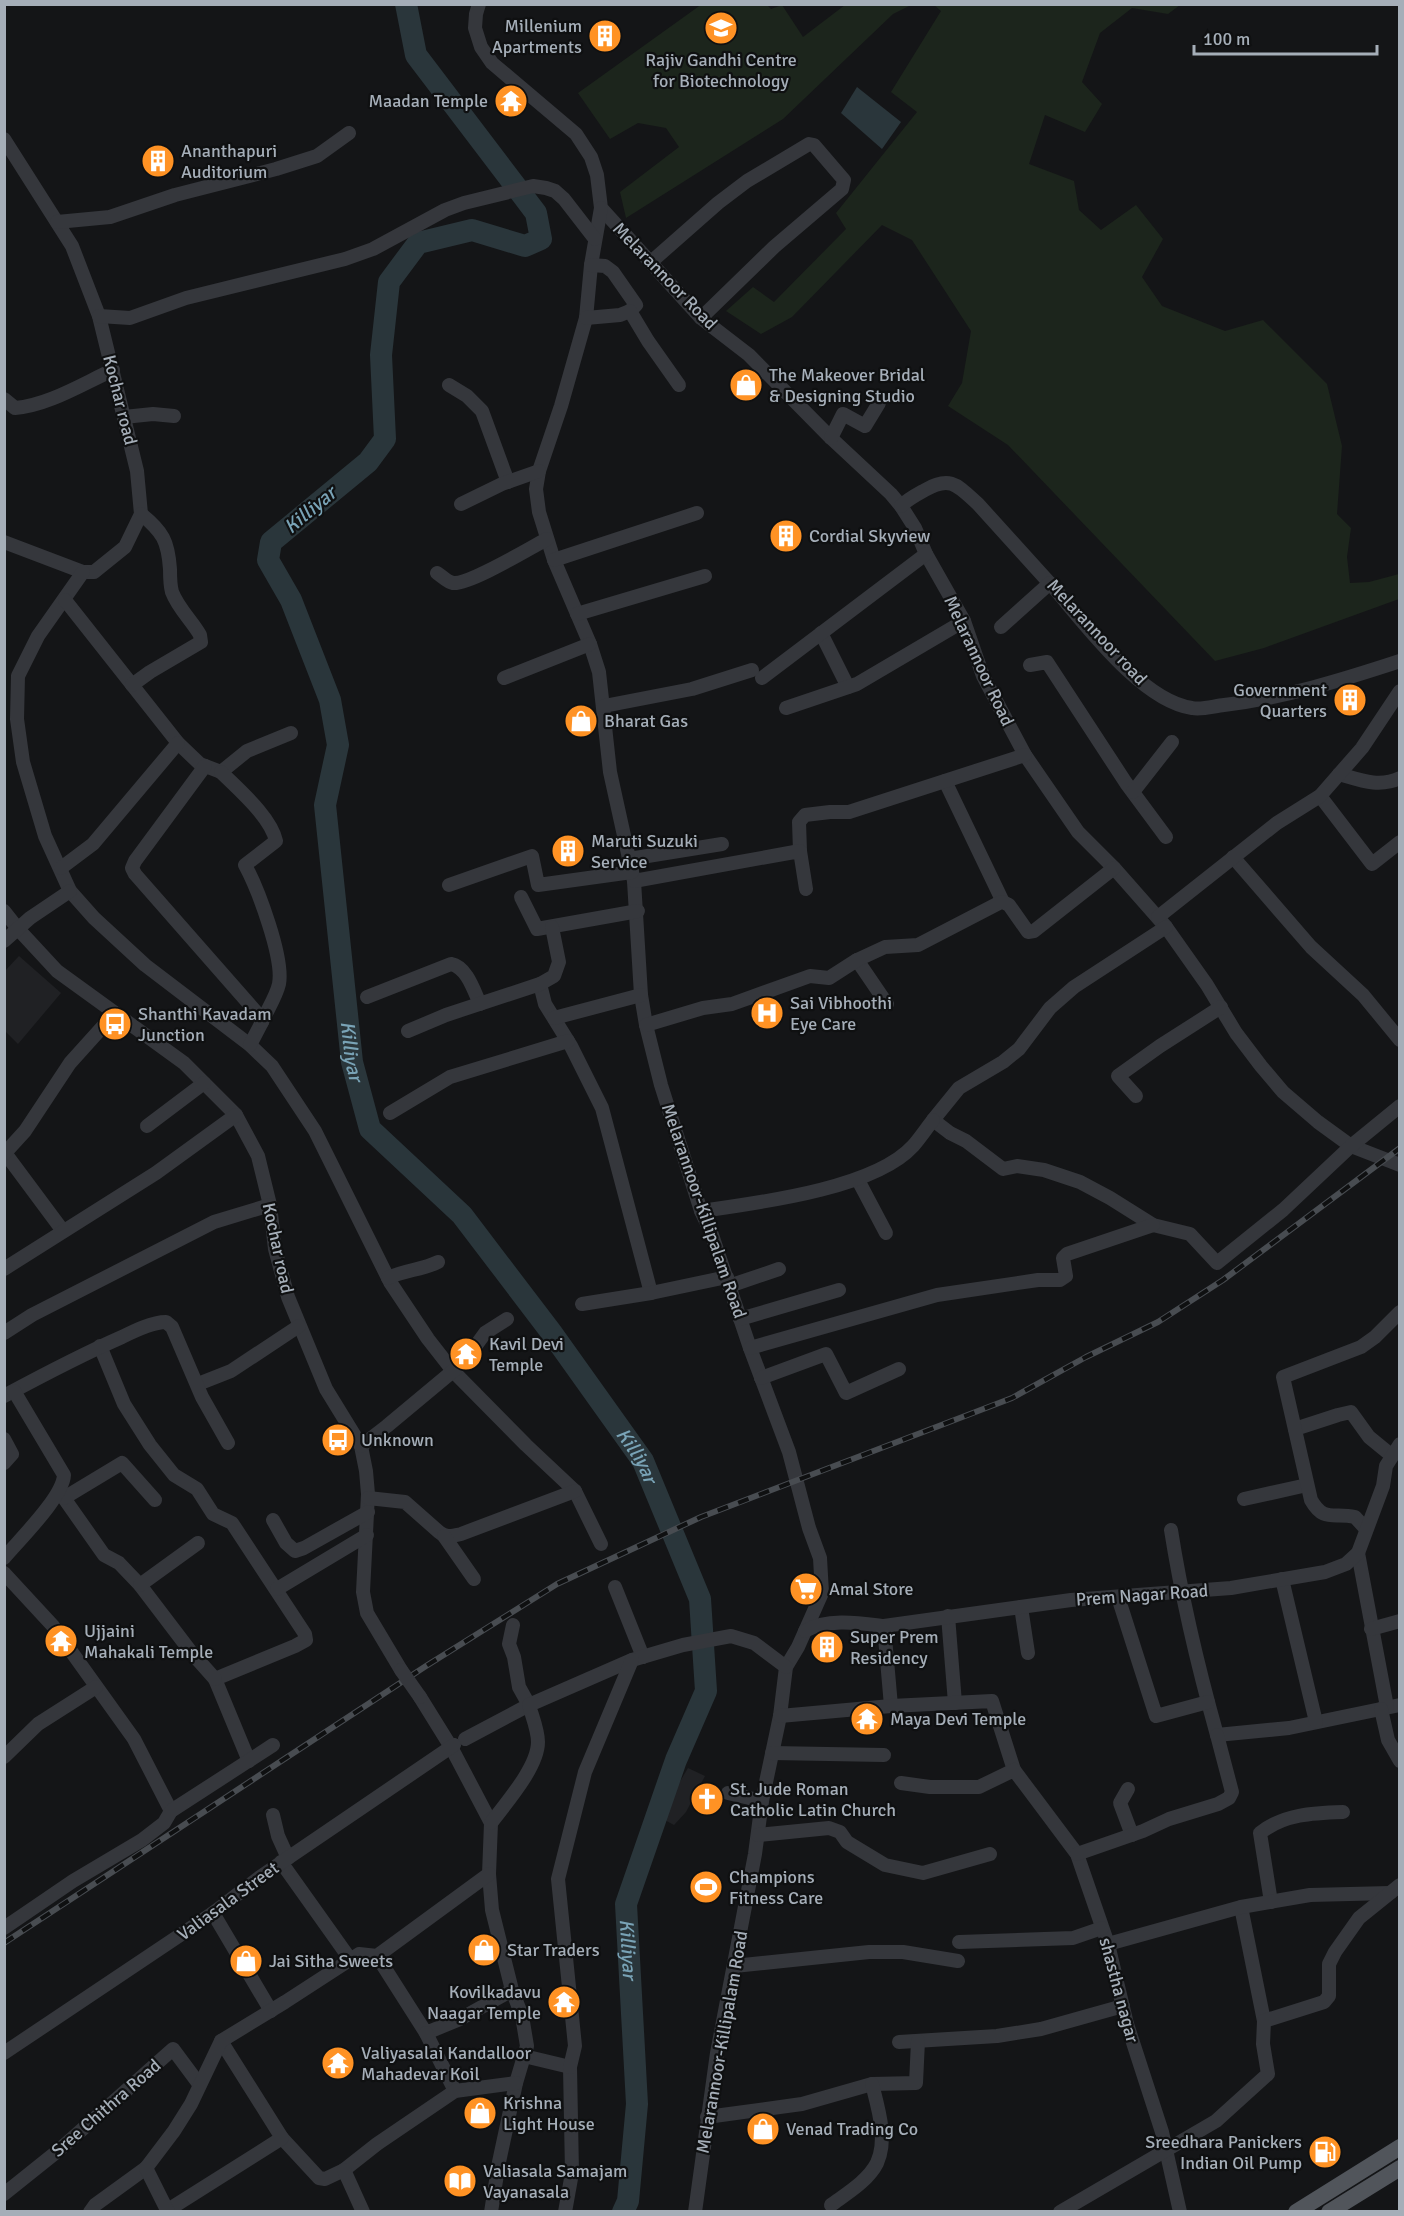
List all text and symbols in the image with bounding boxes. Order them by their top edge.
school or university icon: Rajiv Gandhi Centre for Biotechnology [703,10,739,46]
place label: Millenium Apartments [492,15,582,58]
building icon: Millenium Apartments [587,18,623,54]
scale bar [1194,18,1377,56]
text: 100 m [1203,28,1250,50]
place label: Rajiv Gandhi Centre for Biotechnology [645,49,797,92]
temple icon: Maadan Temple [493,83,529,119]
place label: Maadan Temple [368,90,488,112]
place label: Ananthapuri Auditorium [181,140,277,183]
building icon: Ananthapuri Auditorium [140,143,176,179]
street label: Melarannoor Road [608,218,722,334]
street label: Kochar road [98,353,142,447]
place label: The Makeover Bridal & Designing Studio [769,364,925,407]
shop icon: The Makeover Bridal & Designing Studio [728,367,764,403]
water label: Killiyar [279,479,343,539]
building icon: Cordial Skyview [768,518,804,554]
place label: Cordial Skyview [809,525,930,547]
street label: Melarannoor road [1042,574,1152,690]
street label: Melarannoor Road [939,592,1019,730]
place label: Government Quarters [1233,679,1327,722]
building icon: Government Quarters [1332,682,1368,718]
shop icon: Bharat Gas [563,703,599,739]
place label: Bharat Gas [604,710,688,732]
place label: Maruti Suzuki Service [591,830,698,873]
building icon: Maruti Suzuki Service [550,833,586,869]
place label: Sai Vibhoothi Eye Care [790,992,892,1035]
hospital icon: Sai Vibhoothi Eye Care [749,995,785,1031]
place label: Shanthi Kavadam Junction [138,1003,272,1046]
bus stop icon: Shanthi Kavadam Junction [97,1006,133,1042]
water label: Killiyar [335,1020,370,1087]
street label: Melarannoor-Killipalam Road [657,1101,751,1321]
street label: Kochar road [258,1201,298,1295]
place label: Kavil Devi Temple [489,1333,564,1376]
temple icon: Kavil Devi Temple [448,1336,484,1372]
bus stop icon: Unknown [320,1422,356,1458]
water label: Killiyar [611,1423,664,1489]
place label: Unknown [361,1429,434,1451]
supermarket icon: Amal Store [788,1571,824,1607]
place label: Amal Store [829,1578,914,1600]
street label: Prem Nagar Road [1075,1579,1209,1611]
place label: Ujjaini Mahakali Temple [84,1620,213,1663]
temple icon: Ujjaini Mahakali Temple [43,1623,79,1659]
place label: Super Prem Residency [850,1626,939,1669]
building icon: Super Prem Residency [809,1629,845,1665]
temple icon: Maya Devi Temple [849,1701,885,1737]
place label: Maya Devi Temple [890,1708,1026,1730]
place label: St. Jude Roman Catholic Latin Church [730,1778,896,1821]
church icon: St. Jude Roman Catholic Latin Church [689,1781,725,1817]
street label: Valiasala Street [173,1857,283,1945]
place label: Champions Fitness Care [729,1866,823,1909]
sports icon: Champions Fitness Care [688,1869,724,1905]
water label: Killiyar [614,1918,643,1983]
street label: Melarannoor-Killipalam Road [692,1929,752,2155]
shop icon: Star Traders [466,1932,502,1968]
street label: shastha nagar [1094,1935,1144,2045]
place label: Star Traders [507,1939,600,1961]
shop icon: Jai Sitha Sweets [228,1943,264,1979]
place label: Jai Sitha Sweets [269,1950,393,1972]
place label: Kovilkadavu Naagar Temple [427,1981,541,2024]
temple icon: Kovilkadavu Naagar Temple [546,1984,582,2020]
place label: Valiyasalai Kandalloor Mahadevar Koil [361,2042,532,2085]
temple icon: Valiyasalai Kandalloor Mahadevar Koil [320,2045,356,2081]
street label: Sree Chithra Road [47,2054,165,2162]
place label: Krishna Light House [503,2092,595,2135]
shop icon: Krishna Light House [462,2095,498,2131]
shop icon: Venad Trading Co [745,2111,781,2147]
place label: Venad Trading Co [786,2118,918,2140]
place label: Sreedhara Panickers Indian Oil Pump [1145,2131,1302,2174]
fuel station icon: Sreedhara Panickers Indian Oil Pump [1307,2134,1343,2170]
place label: Valiasala Samajam Vayanasala [483,2160,627,2203]
library icon: Valiasala Samajam Vayanasala [442,2163,478,2199]

